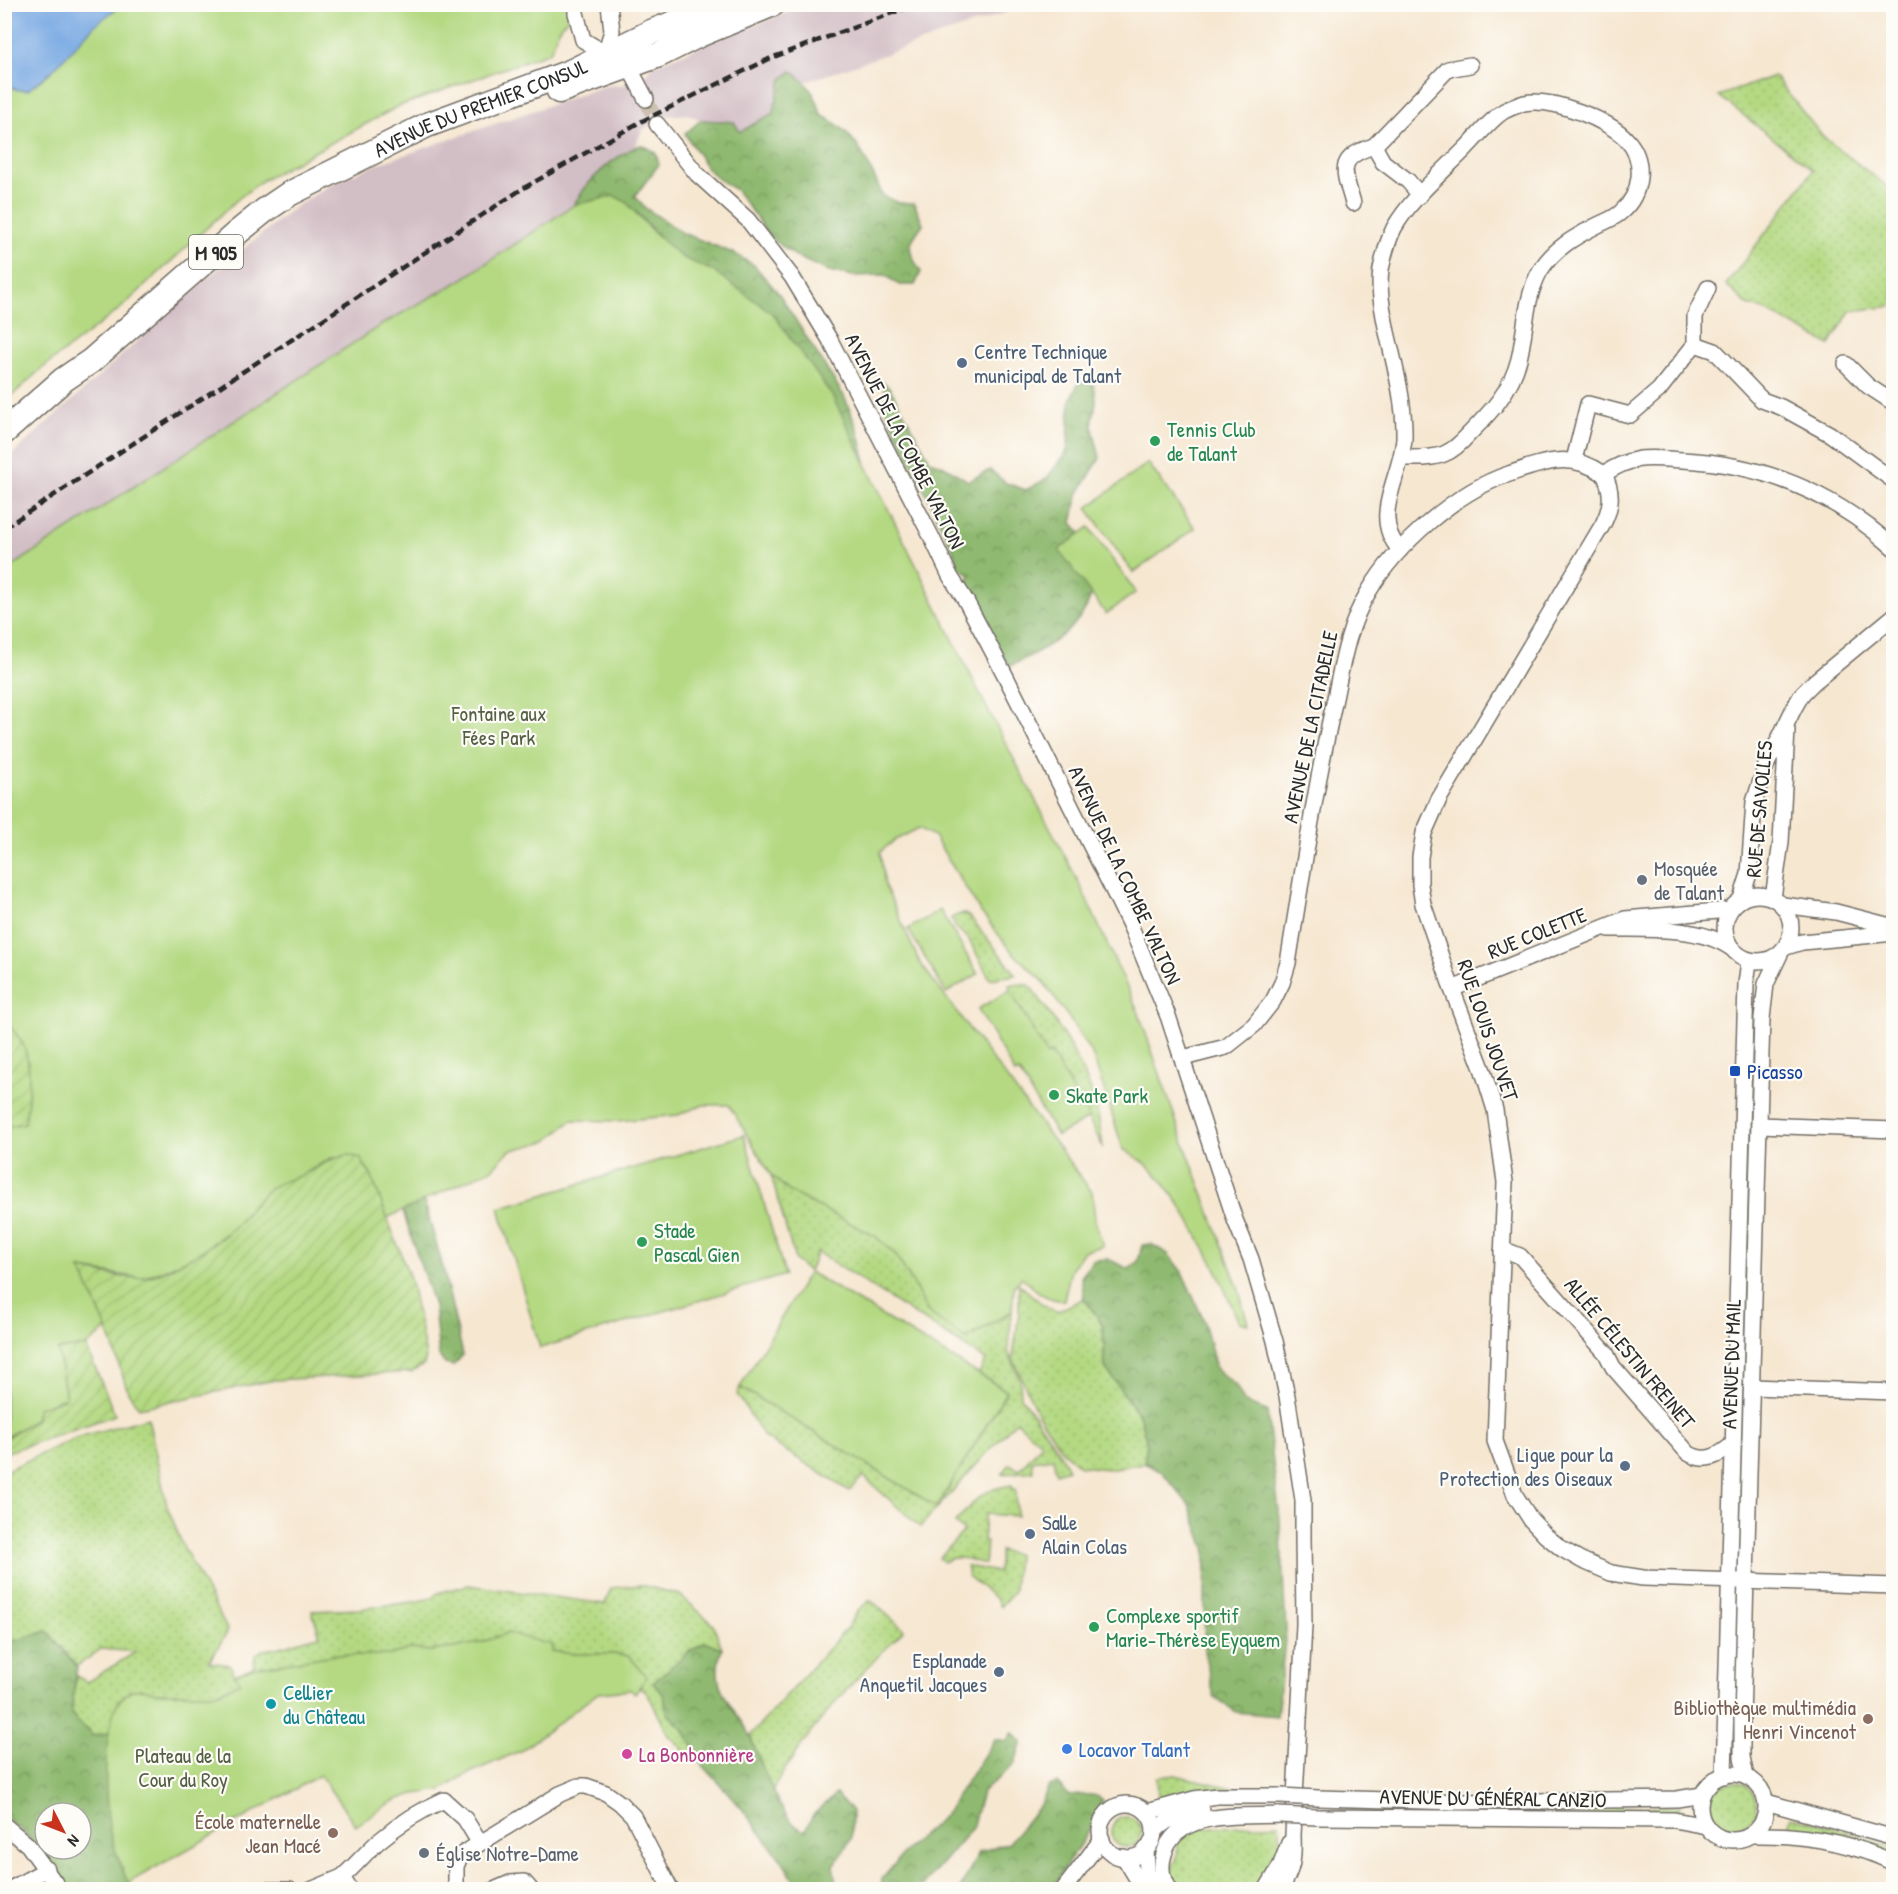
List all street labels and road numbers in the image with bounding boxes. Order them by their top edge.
street label: AVENUE DU PREMIER CONSUL [369,51,592,164]
road number: M 905 [189,235,243,269]
street label: AVENUE DE LA COMBE VALTON [838,328,972,554]
street label: AVENUE DE LA CITADELLE [1275,628,1345,826]
street label: RUE DE SAVOLLES [1739,739,1779,879]
street label: AVENUE DE LA COMBE VALTON [1062,761,1188,989]
street label: RUE COLETTE [1483,900,1591,966]
street label: RUE LOUIS JOUVET [1450,956,1526,1106]
street label: ALLÉE CÉLESTIN FREINET [1558,1271,1703,1436]
street label: AVENUE DU MAIL [1714,1298,1748,1429]
street label: AVENUE DU GÉNÉRAL CANZIO [1379,1782,1607,1814]

